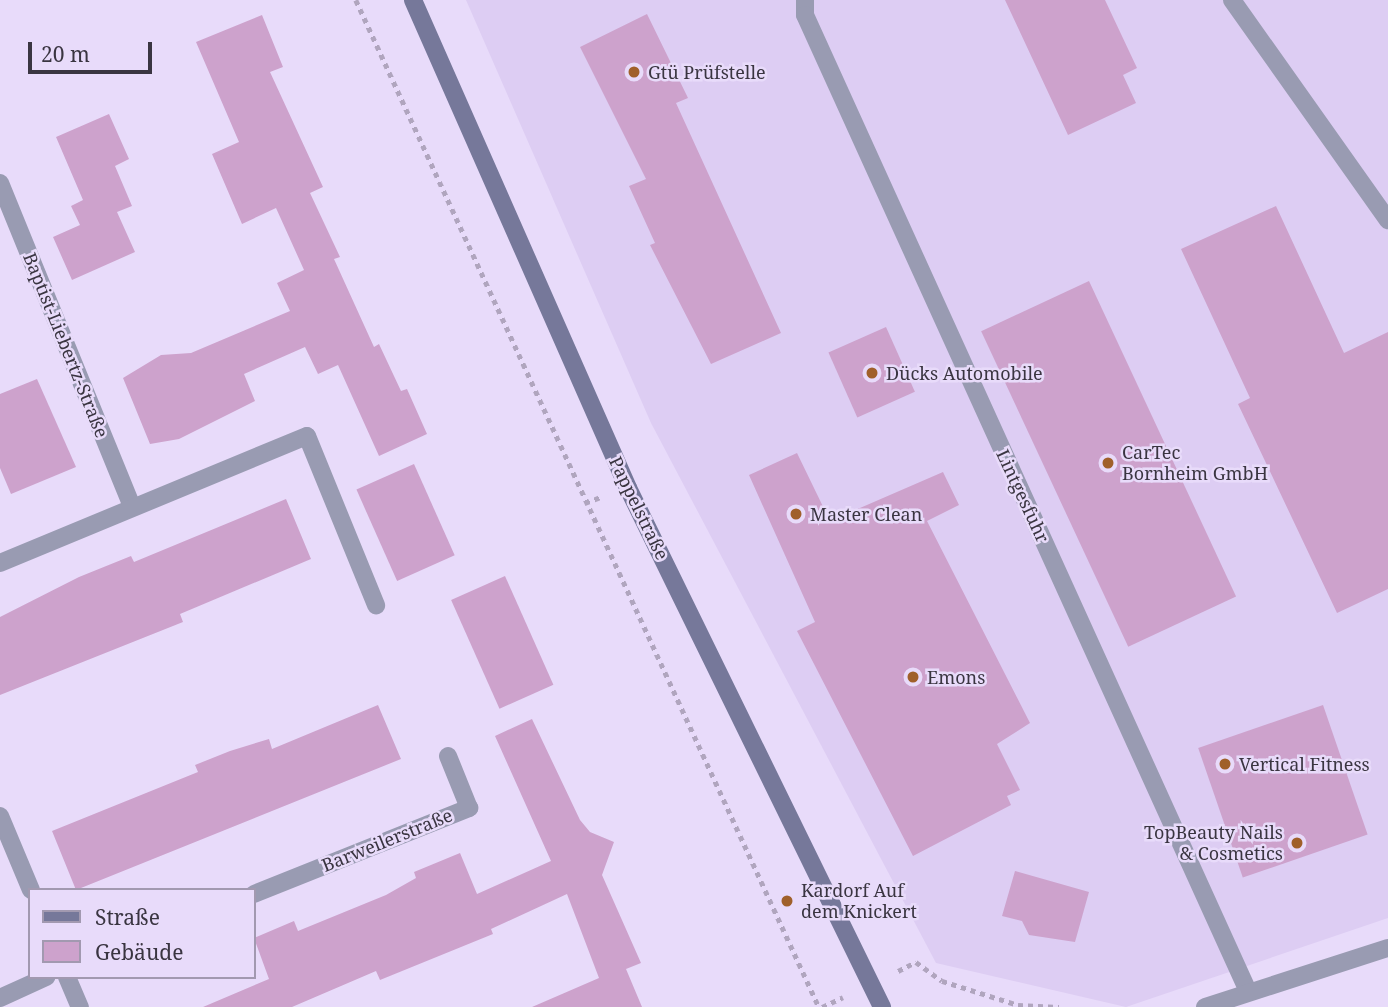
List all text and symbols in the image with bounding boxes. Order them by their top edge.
scale bar [32,28,156,72]
text: 20 m [41,40,90,68]
place label: Gtü Prüfstelle [648,61,766,83]
marker: Gtü Prüfstelle [626,64,642,80]
street label: Baptist-Liebertz-Straße [19,249,113,441]
place label: Dücks Automobile [886,362,1043,384]
marker: Dücks Automobile [864,365,880,381]
place label: CarTec Bornheim GmbH [1122,442,1268,484]
street label: Lintgesfuhr [992,446,1054,546]
street label: Pappelstraße [605,453,673,563]
marker: CarTec Bornheim GmbH [1100,455,1116,471]
place label: Master Clean [810,503,922,525]
marker: Master Clean [788,506,804,522]
place label: Emons [927,666,985,688]
marker: Emons [905,669,921,685]
place label: Vertical Fitness [1239,753,1370,775]
marker: Vertical Fitness [1217,756,1233,772]
street label: Barweilerstraße [319,804,455,876]
place label: TopBeauty Nails & Cosmetics [1144,822,1283,864]
marker: TopBeauty Nails & Cosmetics [1289,835,1305,851]
place label: Kardorf Auf dem Knickert [801,880,917,922]
legend [28,888,256,979]
marker: Kardorf Auf dem Knickert [779,893,795,909]
text: Straße [95,903,160,931]
text: Gebäude [95,938,183,966]

